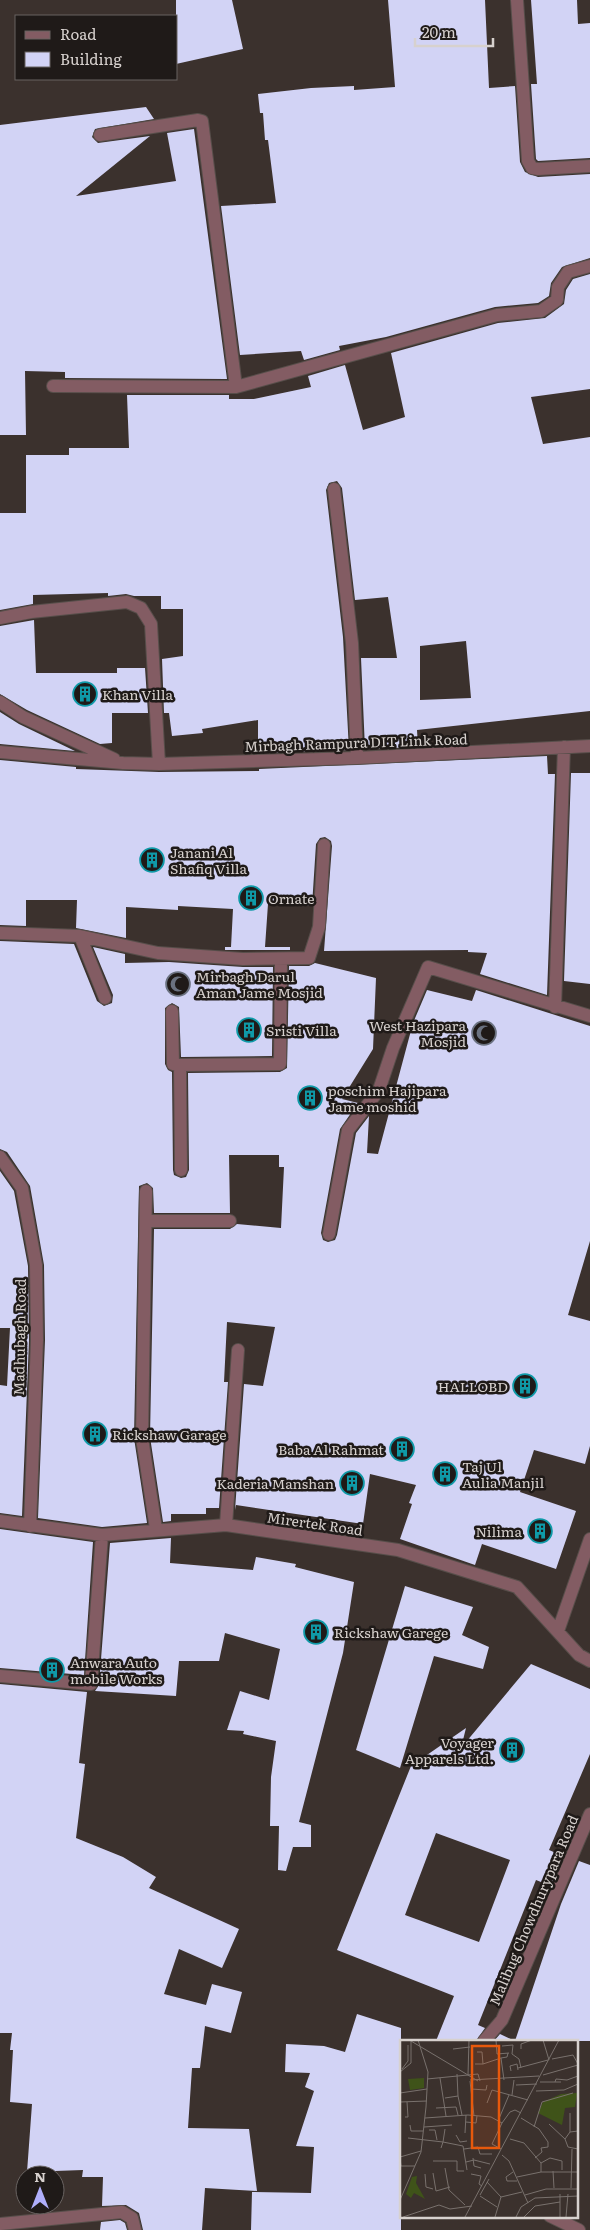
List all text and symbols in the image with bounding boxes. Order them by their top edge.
legend [15,15,178,80]
scale bar [415,15,492,47]
text: 20 m [422,20,456,43]
text: Road [60,22,96,45]
text: Building [60,47,122,70]
building icon: Khan Villa [72,681,98,707]
place label: Khan Villa [102,684,173,704]
street label: Mirbagh Rampura DIT Link Road [244,728,469,756]
place label: Janani Al Shafiq Villa [170,842,248,878]
building icon: Janani Al Shafiq Villa [139,847,165,873]
building icon: Ornate [238,885,264,911]
place label: Ornate [268,888,315,908]
place label: Mirbagh Darul Aman Jame Mosjid [196,966,323,1002]
mosque icon: Mirbagh Darul Aman Jame Mosjid [165,971,191,997]
place label: West Hazipara Mosjid [369,1015,466,1051]
building icon: Sristi Villa [236,1017,262,1043]
place label: Sristi Villa [266,1020,337,1040]
mosque icon: West Hazipara Mosjid [471,1020,497,1046]
place label: poschim Hajipara Jame moshid [328,1080,447,1116]
building icon: poschim Hajipara Jame moshid [297,1085,323,1111]
street label: Madhubagh Road [8,1278,30,1396]
building icon: HALLOBD [512,1373,538,1399]
place label: HALLOBD [438,1376,508,1396]
building icon: Rickshaw Garage [82,1421,108,1447]
place label: Rickshaw Garage [112,1424,227,1444]
building icon: Baba Al Rahmat [389,1436,415,1462]
place label: Baba Al Rahmat [278,1439,384,1459]
place label: Taj Ul Aulia Manjil [462,1456,545,1492]
building icon: Taj Ul Aulia Manjil [432,1461,458,1487]
building icon: Kaderia Manshan [339,1470,365,1496]
place label: Kaderia Manshan [216,1473,334,1493]
street label: Mirertek Road [266,1506,365,1540]
building icon: Nilima [527,1518,553,1544]
place label: Nilima [476,1521,522,1541]
building icon: Rickshaw Garege [303,1619,329,1645]
place label: Rickshaw Garege [334,1622,448,1642]
place label: Anwara Auto mobile Works [70,1652,162,1688]
building icon: Anwara Auto mobile Works [39,1657,65,1683]
place label: Voyager Apparels Ltd. [405,1732,494,1768]
building icon: Voyager Apparels Ltd. [499,1737,525,1763]
street label: Malibug Chowdhurypara Road [484,1811,582,2008]
inset map [400,2040,578,2218]
north arrow [15,2165,65,2215]
text: N [34,2166,46,2186]

